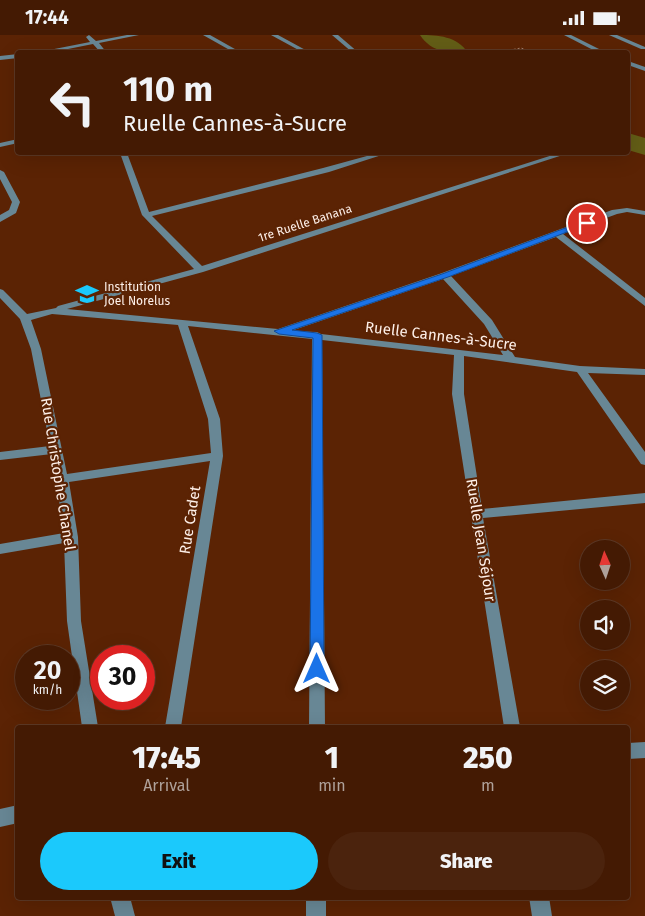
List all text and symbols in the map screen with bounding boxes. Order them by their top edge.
text: 17:44 [25,6,69,29]
text: 110 m [123,68,213,110]
icon: left [40,70,105,135]
text: Ruelle Cannes-à-Sucre [123,110,347,137]
street label: 1re Ruelle Banana [256,201,354,245]
pin [566,202,608,244]
icon: arrive [573,209,601,237]
place label: Institution Joel Norelus [104,280,170,308]
school or university icon: Institution Joel Norelus [74,281,100,307]
street label: Ruelle Cannes-à-Sucre [364,318,518,354]
street label: Rue Christophe Chanel [37,396,79,552]
street label: Ruelle Jean Séjour [462,477,500,603]
street label: Rue Cadet [176,484,204,555]
north arrow [580,540,630,590]
map controls [580,540,630,710]
button: sound [580,600,630,650]
position arrow [290,642,342,694]
speed limit sign: 30 [90,645,155,710]
text: 20 [34,656,61,686]
button: layers [580,660,630,710]
text: km/h [33,683,62,697]
text: 17:45 [132,740,201,776]
text: 1 [325,740,339,776]
text: 250 [463,740,513,776]
text: Arrival [143,776,190,795]
text: min [318,776,346,795]
text: m [481,776,495,795]
button: Exit [40,832,318,890]
button: Share [328,832,605,890]

